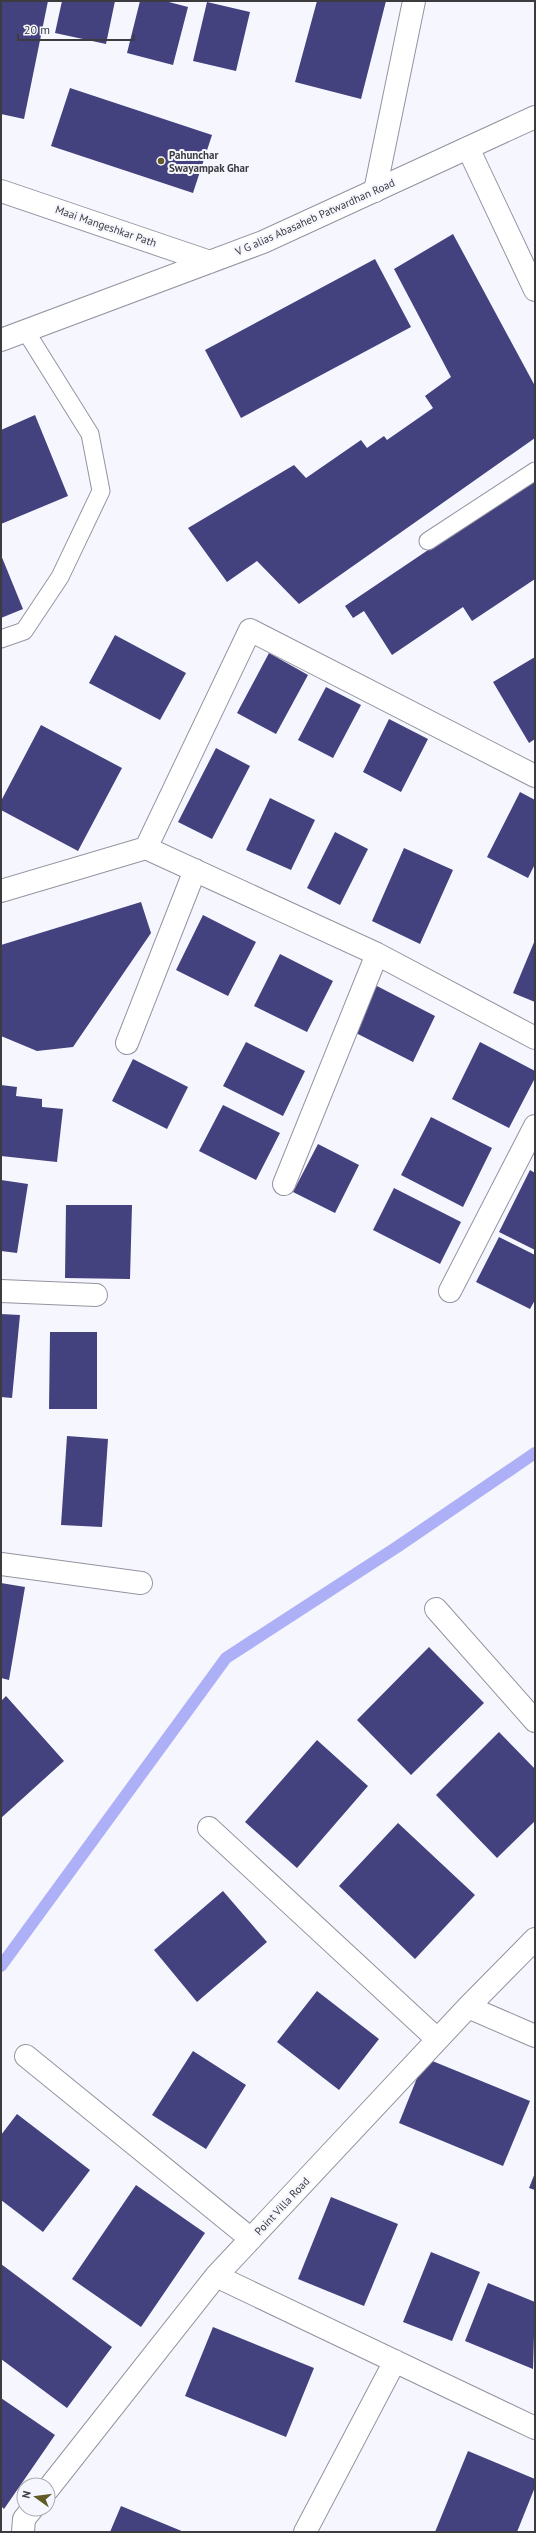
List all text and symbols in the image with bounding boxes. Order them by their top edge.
scale bar [18,16,134,42]
text: 20 m [24,22,50,37]
place label: Pahunchar Swayampak Ghar [169,148,249,175]
marker: Pahunchar Swayampak Ghar [156,156,166,166]
street label: V G alias Abasaheb Patwardhan Road [232,175,397,259]
street label: Maai Mangeshkar Path [54,202,158,250]
street label: Point Villa Road [252,2174,312,2238]
north arrow [16,2477,56,2517]
text: N [19,2489,34,2500]

